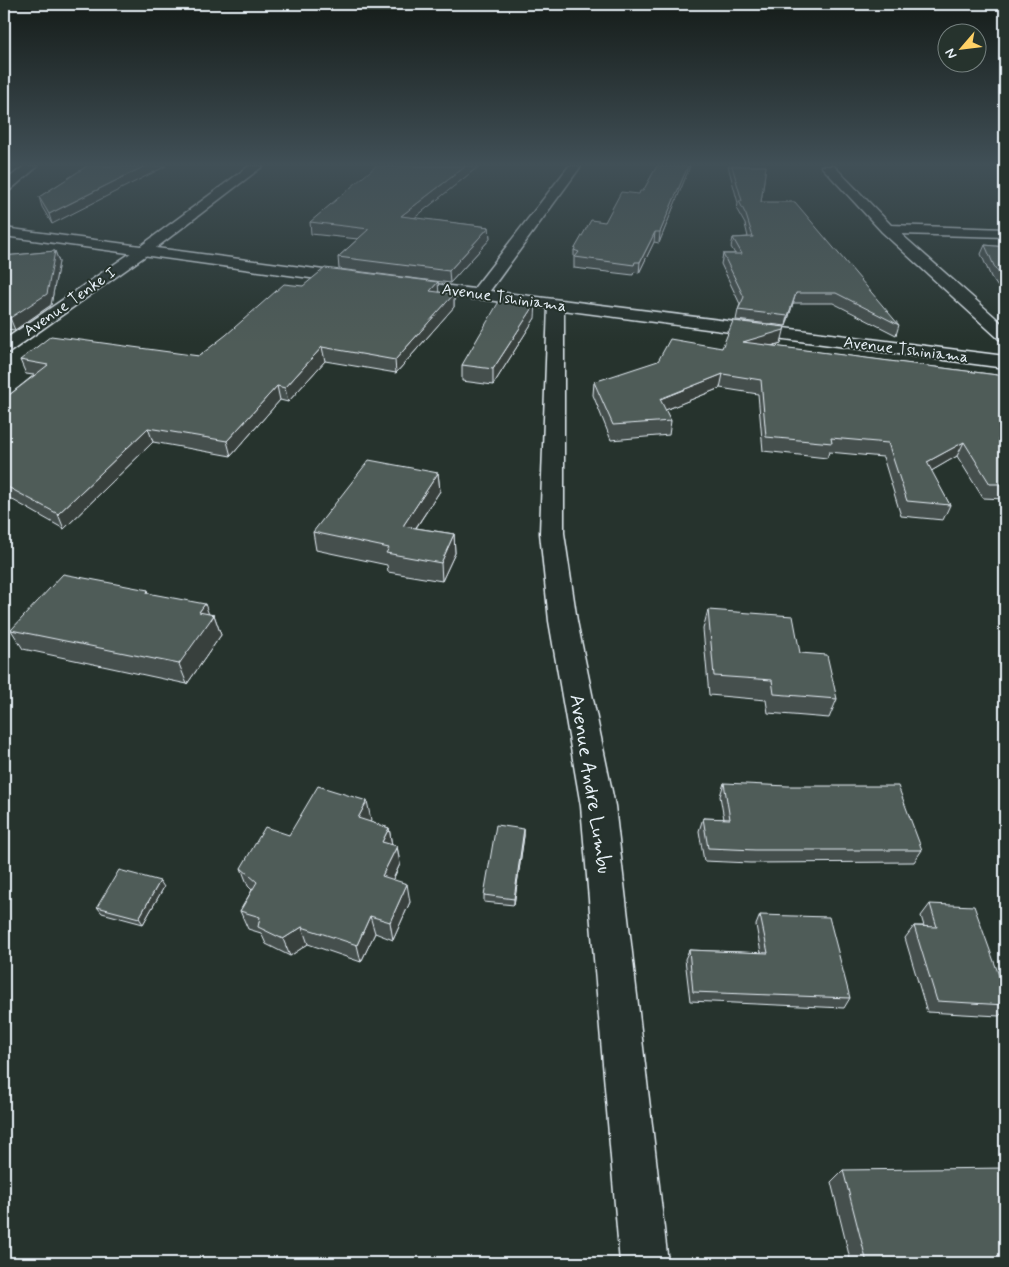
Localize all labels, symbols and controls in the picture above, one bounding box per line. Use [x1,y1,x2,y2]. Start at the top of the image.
north arrow [936,22,986,72]
text: N [941,45,962,62]
street label: Avenue Tenke I [20,262,120,342]
street label: Avenue Tshiniama [440,279,568,317]
street label: Avenue Tshiniama [842,332,970,368]
street label: Avenue Andre Lumbu [562,692,618,876]

